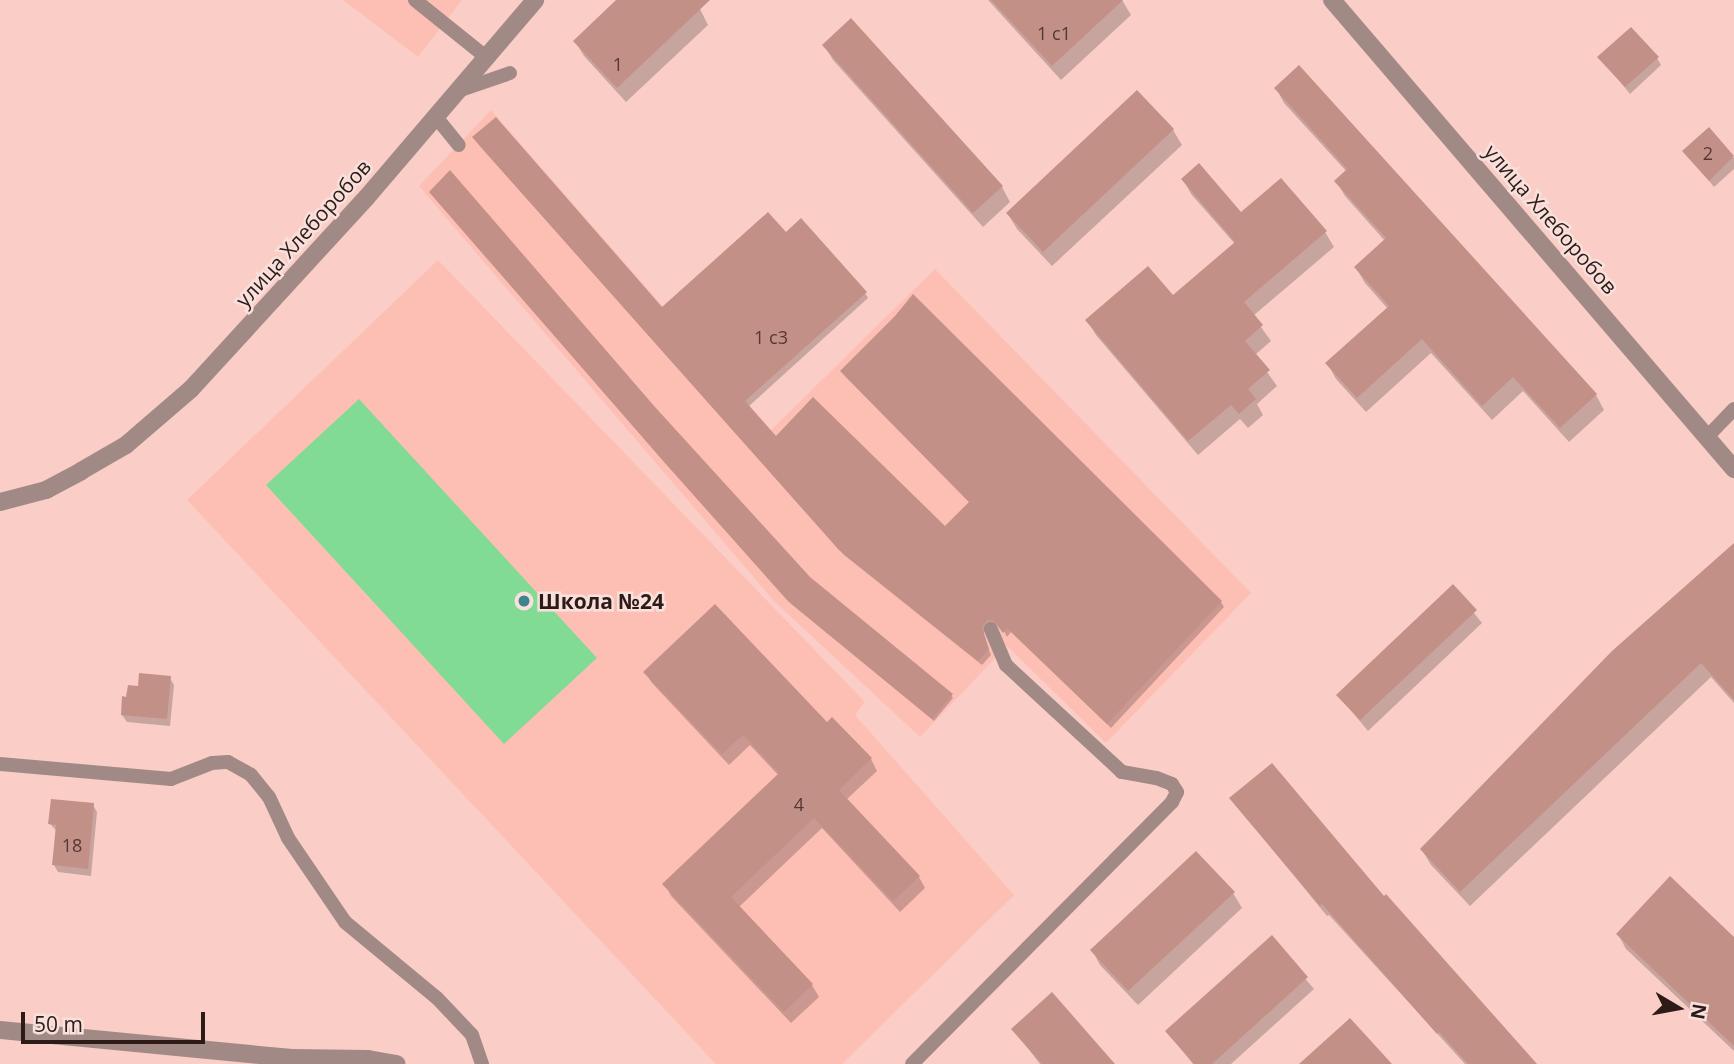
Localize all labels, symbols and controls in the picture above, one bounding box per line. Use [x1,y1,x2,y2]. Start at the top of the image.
house number: 1 с1 [1037,22,1071,44]
house number: 1 [613,53,623,75]
street label: улица Хлеборобов [1479,139,1623,299]
house number: 2 [1703,142,1713,164]
street label: улица Хлеборобов [230,154,376,312]
house number: 1 с3 [754,326,788,348]
place label: Школа №24 [538,588,664,614]
marker: Школа №24 [516,593,532,609]
house number: 4 [794,793,804,815]
house number: 18 [62,834,82,856]
north arrow [1643,973,1713,1043]
scale bar [24,998,208,1042]
text: N [1685,1002,1713,1022]
text: 50 m [34,1010,83,1038]

